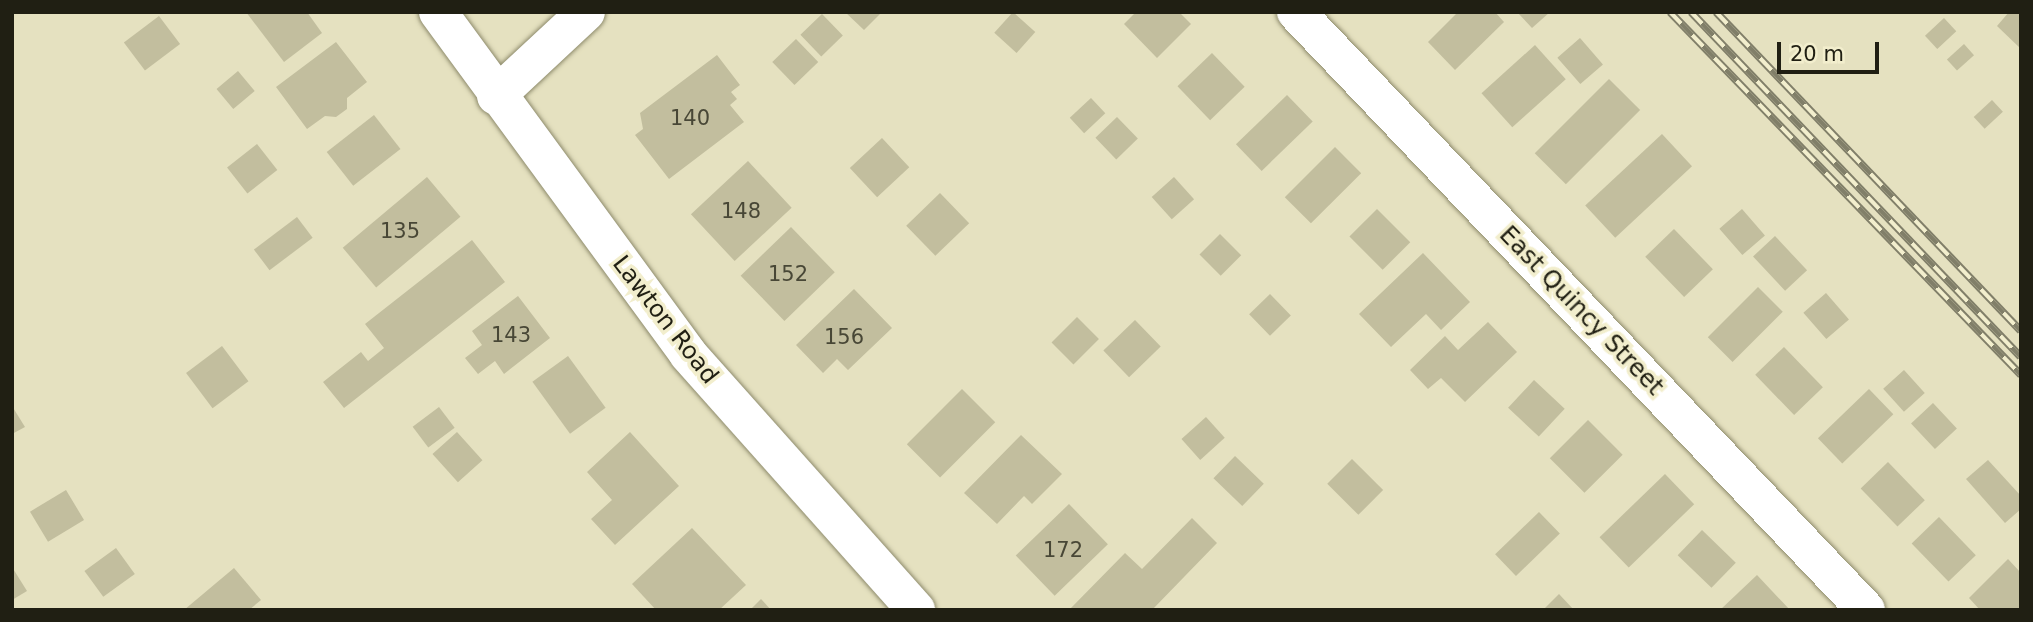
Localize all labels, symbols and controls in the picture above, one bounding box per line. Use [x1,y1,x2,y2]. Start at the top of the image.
scale bar [1781,28,1882,72]
text: 20 m [1790,42,1844,66]
house number: 140 [670,105,710,131]
house number: 148 [721,198,761,224]
house number: 135 [380,218,420,244]
street label: East Quincy Street [1493,221,1669,401]
street label: Lawton Road [606,250,724,390]
house number: 152 [768,261,808,287]
house number: 143 [491,322,531,348]
house number: 156 [824,324,864,350]
house number: 172 [1043,537,1083,563]

